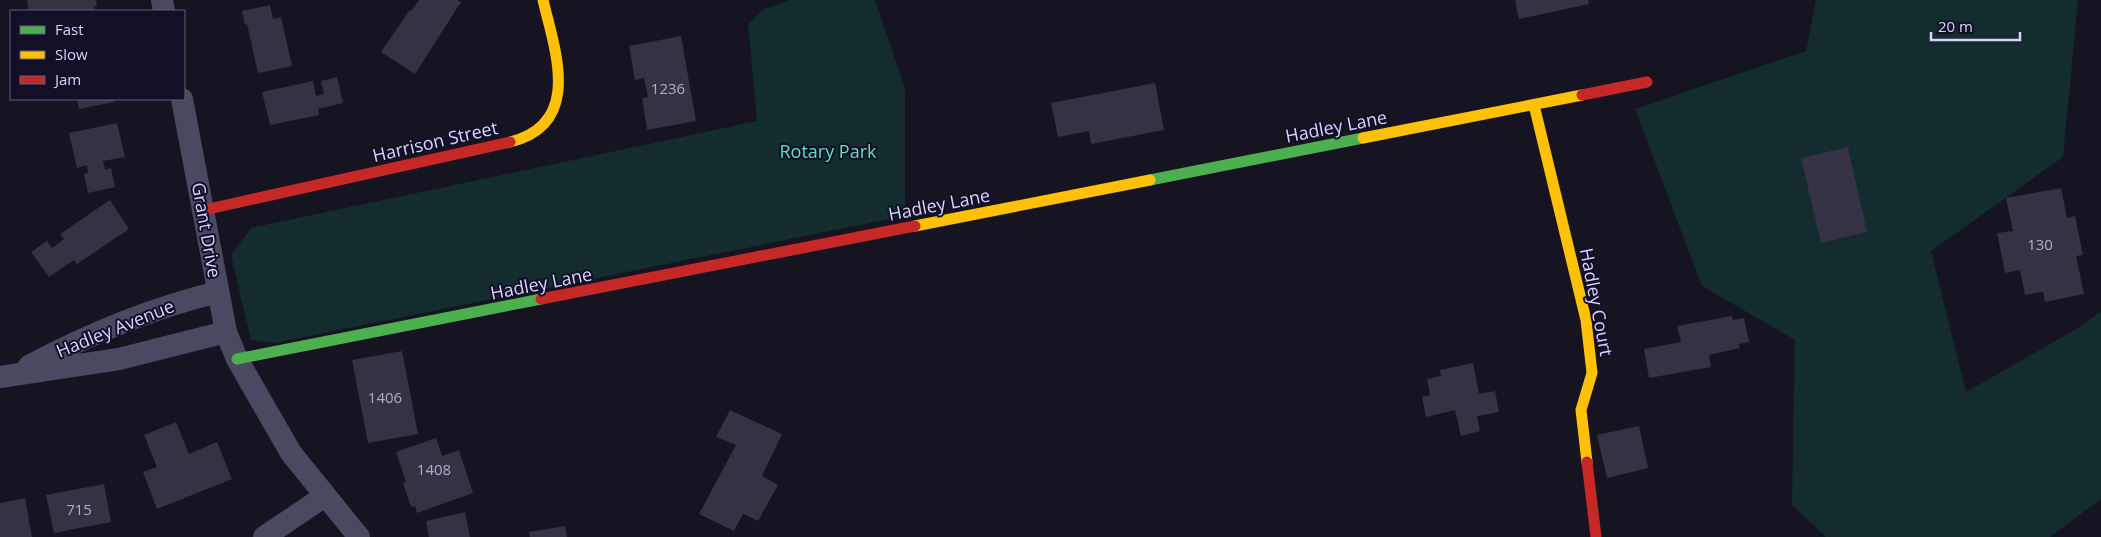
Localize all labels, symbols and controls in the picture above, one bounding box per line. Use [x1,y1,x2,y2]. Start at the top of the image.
legend [10,10,185,100]
scale bar [1931,10,2020,42]
text: 20 m [1938,16,1973,36]
text: Fast [55,19,84,39]
text: Slow [55,44,88,64]
text: Jam [53,69,81,89]
house number: 1236 [651,78,685,98]
street label: Hadley Lane [1283,104,1389,148]
street label: Harrison Street [370,115,500,167]
park label: Rotary Park [779,139,877,163]
street label: Grant Drive [187,180,227,280]
street label: Hadley Lane [886,182,992,226]
house number: 130 [2027,234,2053,254]
street label: Hadley Court [1575,246,1619,358]
street label: Hadley Lane [488,261,594,305]
street label: Hadley Avenue [52,293,178,363]
house number: 1406 [368,387,402,407]
house number: 1408 [417,459,451,479]
house number: 715 [66,499,92,519]

